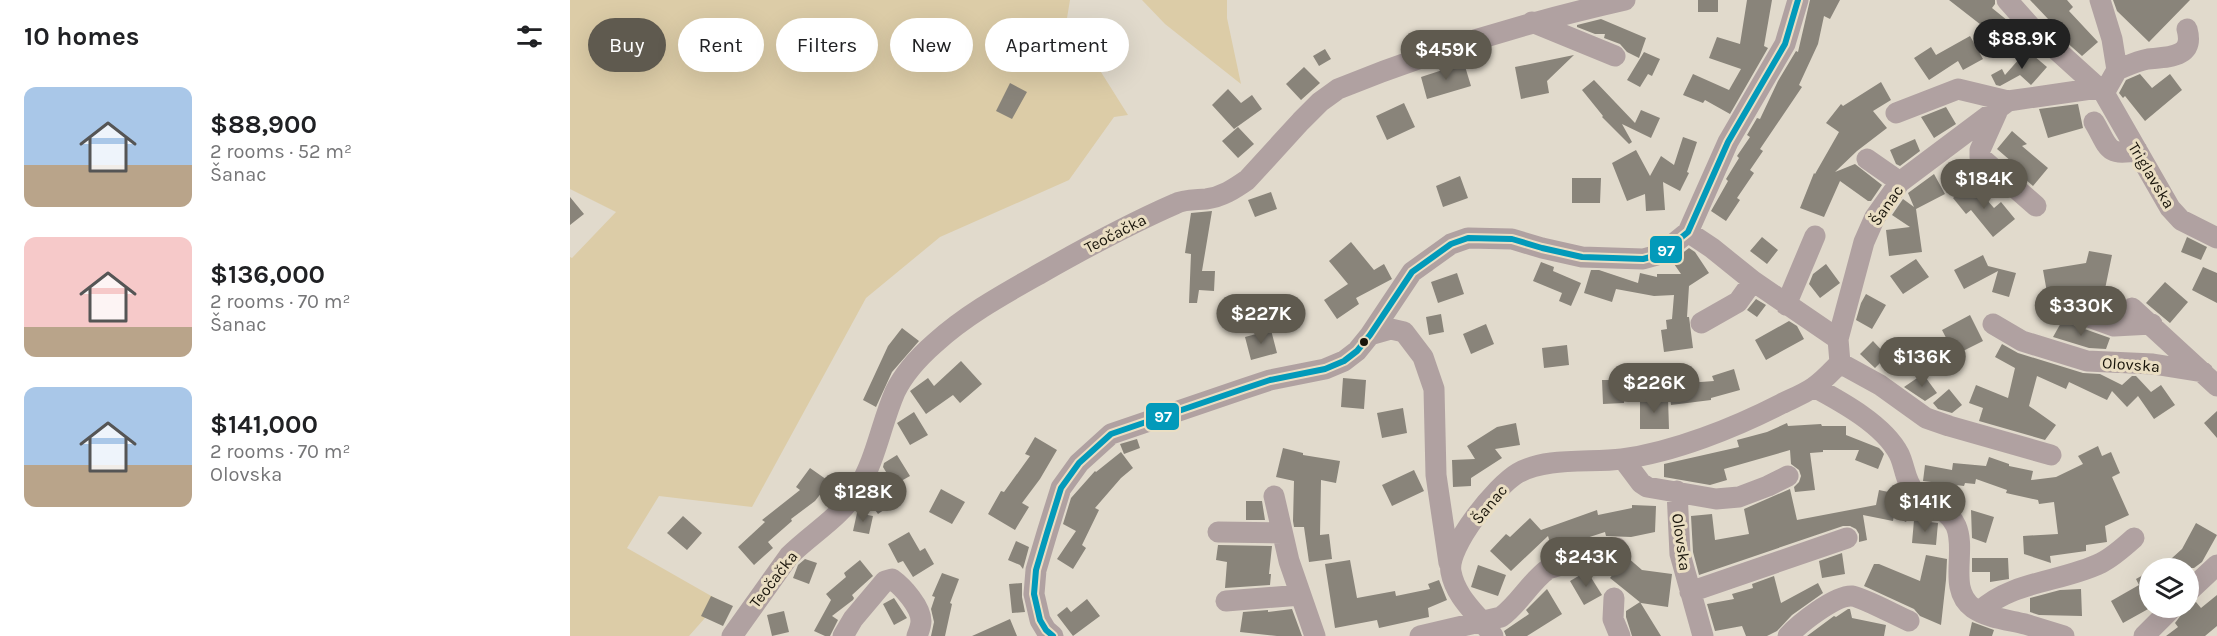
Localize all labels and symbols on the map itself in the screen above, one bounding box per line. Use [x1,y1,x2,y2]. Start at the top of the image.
pin: $88.9K [1973,19,2071,70]
pin: $459K [1404,30,1488,81]
street label: Triglavska [2124,139,2179,212]
pin: $184K [1942,159,2026,210]
street label: Šanac [1866,181,1907,229]
street label: Teočačka [1081,210,1149,257]
line badge: 97 [1649,235,1683,264]
text: 97 [1657,241,1675,260]
pin: $330K [2039,286,2123,337]
pin: $227K [1219,294,1303,345]
unlabelled marker [1358,336,1370,348]
pin: $136K [1880,337,1964,388]
street label: Olovska [2101,353,2160,376]
pin: $226K [1612,363,1696,414]
line badge: 97 [1145,402,1180,431]
text: 97 [1154,407,1172,426]
pin: $128K [821,472,905,523]
street label: Šanac [1468,481,1511,528]
pin: $141K [1883,482,1967,533]
street label: Olovska [1668,512,1695,572]
pin: $243K [1544,537,1628,588]
street label: Teočačka [745,547,801,612]

